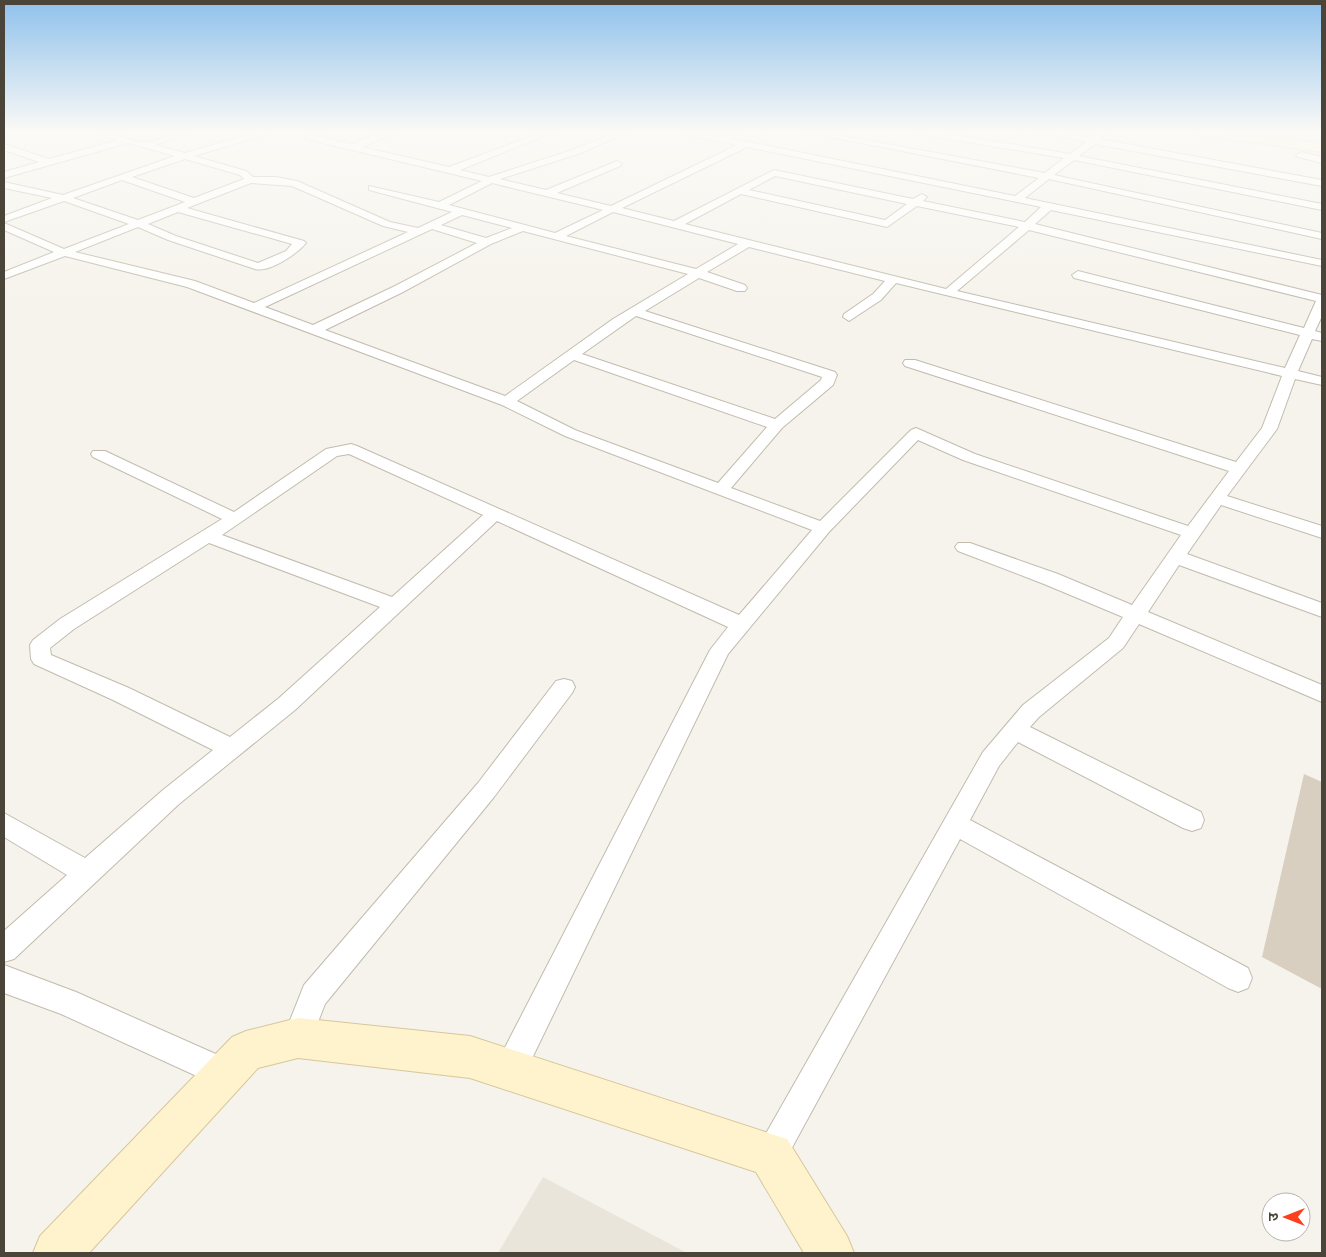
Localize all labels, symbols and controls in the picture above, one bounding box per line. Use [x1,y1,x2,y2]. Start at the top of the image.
north arrow [1261,1192,1311,1242]
text: उ [1264,1212,1281,1221]

